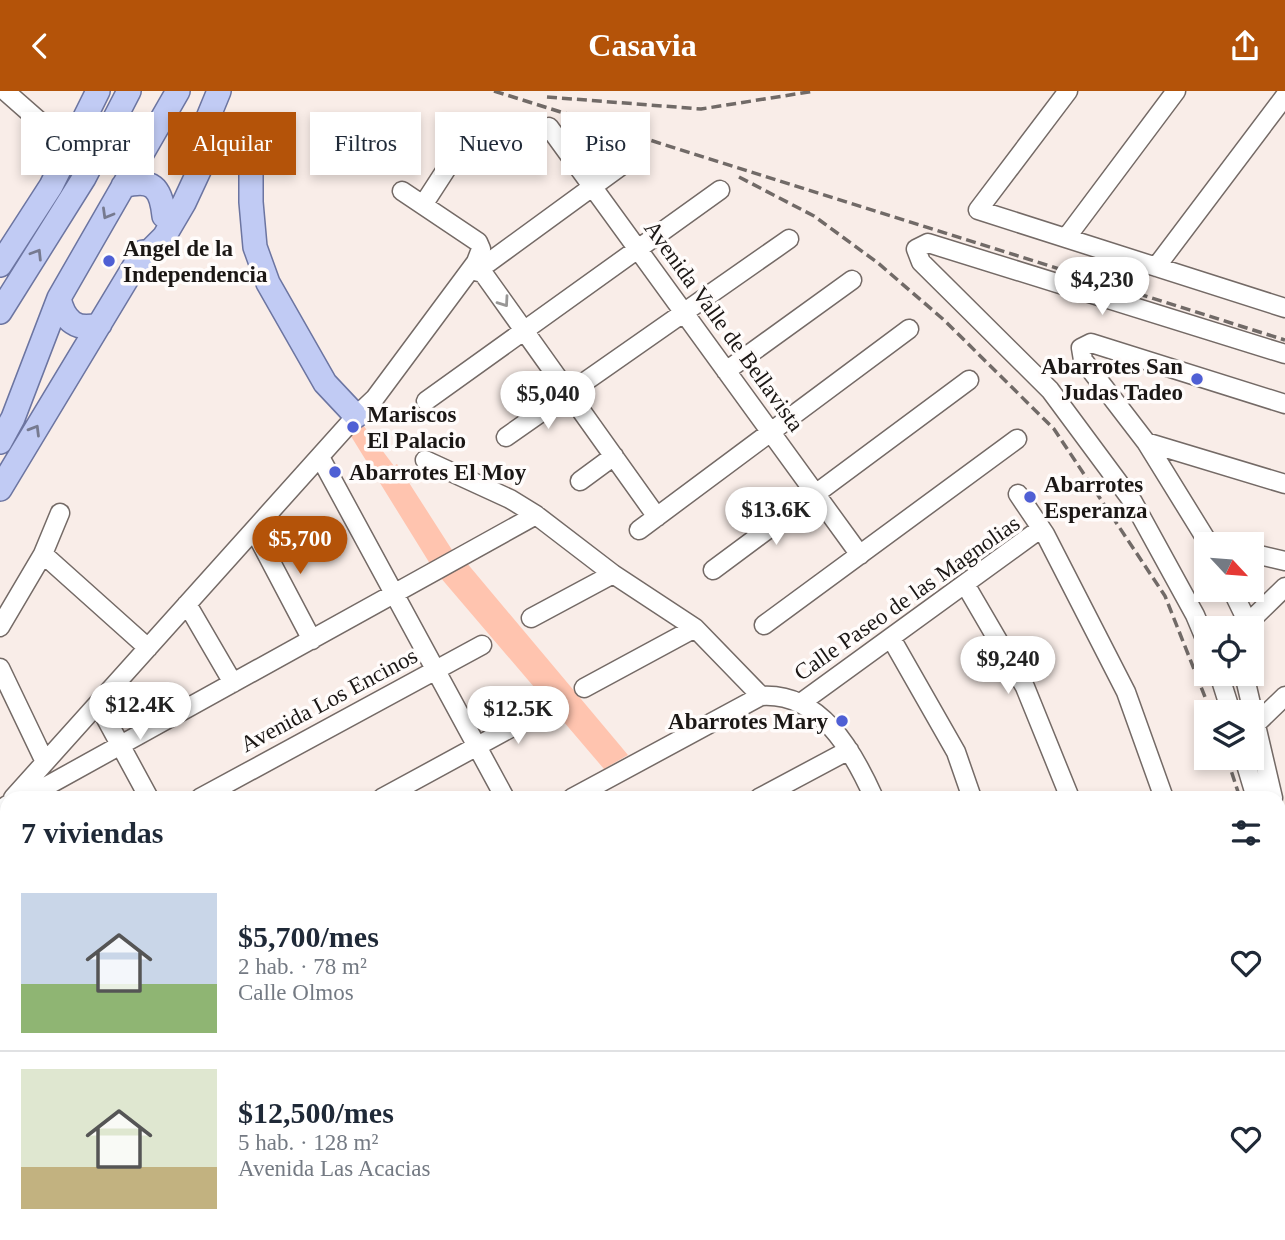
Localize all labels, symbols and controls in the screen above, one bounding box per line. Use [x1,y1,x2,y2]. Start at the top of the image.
icon: back [21,27,59,65]
text: Casavia [588,27,697,63]
icon: share [1226,27,1264,65]
chip: Comprar [21,112,154,175]
chip: Alquilar [168,112,296,175]
chip: Filtros [310,112,421,175]
chip: Nuevo [435,112,547,175]
chip: Piso [561,112,650,175]
one-way arrow [102,206,115,219]
street label: Avenida Valle de Bellavista [639,216,809,436]
place label: Angel de la Independencia [123,236,268,287]
one-way arrow [28,249,41,262]
marker: Angel de la Independencia [101,253,117,269]
pin: $4,230 [1045,257,1159,317]
text: $4,230 [1070,267,1134,292]
one-way arrow [496,294,508,307]
place label: Abarrotes San Judas Tadeo [1041,354,1183,405]
pin: $5,040 [491,371,605,431]
marker: Abarrotes San Judas Tadeo [1189,371,1205,387]
text: $5,040 [516,381,580,406]
place label: Mariscos El Palacio [367,402,466,453]
marker: Mariscos El Palacio [345,419,361,435]
one-way arrow [26,425,39,438]
place label: Abarrotes El Moy [349,460,527,485]
marker: Abarrotes El Moy [327,464,343,480]
place label: Abarrotes Esperanza [1044,472,1148,523]
pin: $13.6K [719,487,833,547]
marker: Abarrotes Esperanza [1022,489,1038,505]
text: $13.6K [741,497,811,522]
street label: Calle Paseo de las Magnolias [789,510,1025,686]
pin: $5,700 [243,517,357,576]
text: $5,700 [268,526,332,551]
north arrow [1194,532,1264,602]
map controls [1194,532,1264,770]
button: locate [1194,616,1264,686]
pin: $9,240 [951,637,1065,696]
street label: Avenida Los Encinos [236,643,422,757]
text: $9,240 [976,646,1040,671]
pin: $12.4K [83,683,197,742]
pin: $12.5K [461,687,575,746]
text: $12.4K [105,692,175,717]
text: $12.5K [483,696,553,721]
button: layers [1194,700,1264,770]
place label: Abarrotes Mary [668,709,828,734]
marker: Abarrotes Mary [834,713,850,729]
icon: filters [1227,814,1265,852]
text: 7 viviendas [21,816,164,849]
text: $5,700/mes [238,920,379,953]
icon: home [77,921,161,1005]
icon: heart [1227,944,1265,982]
text: 2 hab. · 78 m² [238,954,367,979]
text: Calle Olmos [238,980,354,1005]
text: $12,500/mes [238,1096,394,1129]
icon: home [77,1097,161,1181]
icon: heart [1227,1120,1265,1158]
text: 5 hab. · 128 m² [238,1130,378,1155]
text: Avenida Las Acacias [238,1156,430,1181]

